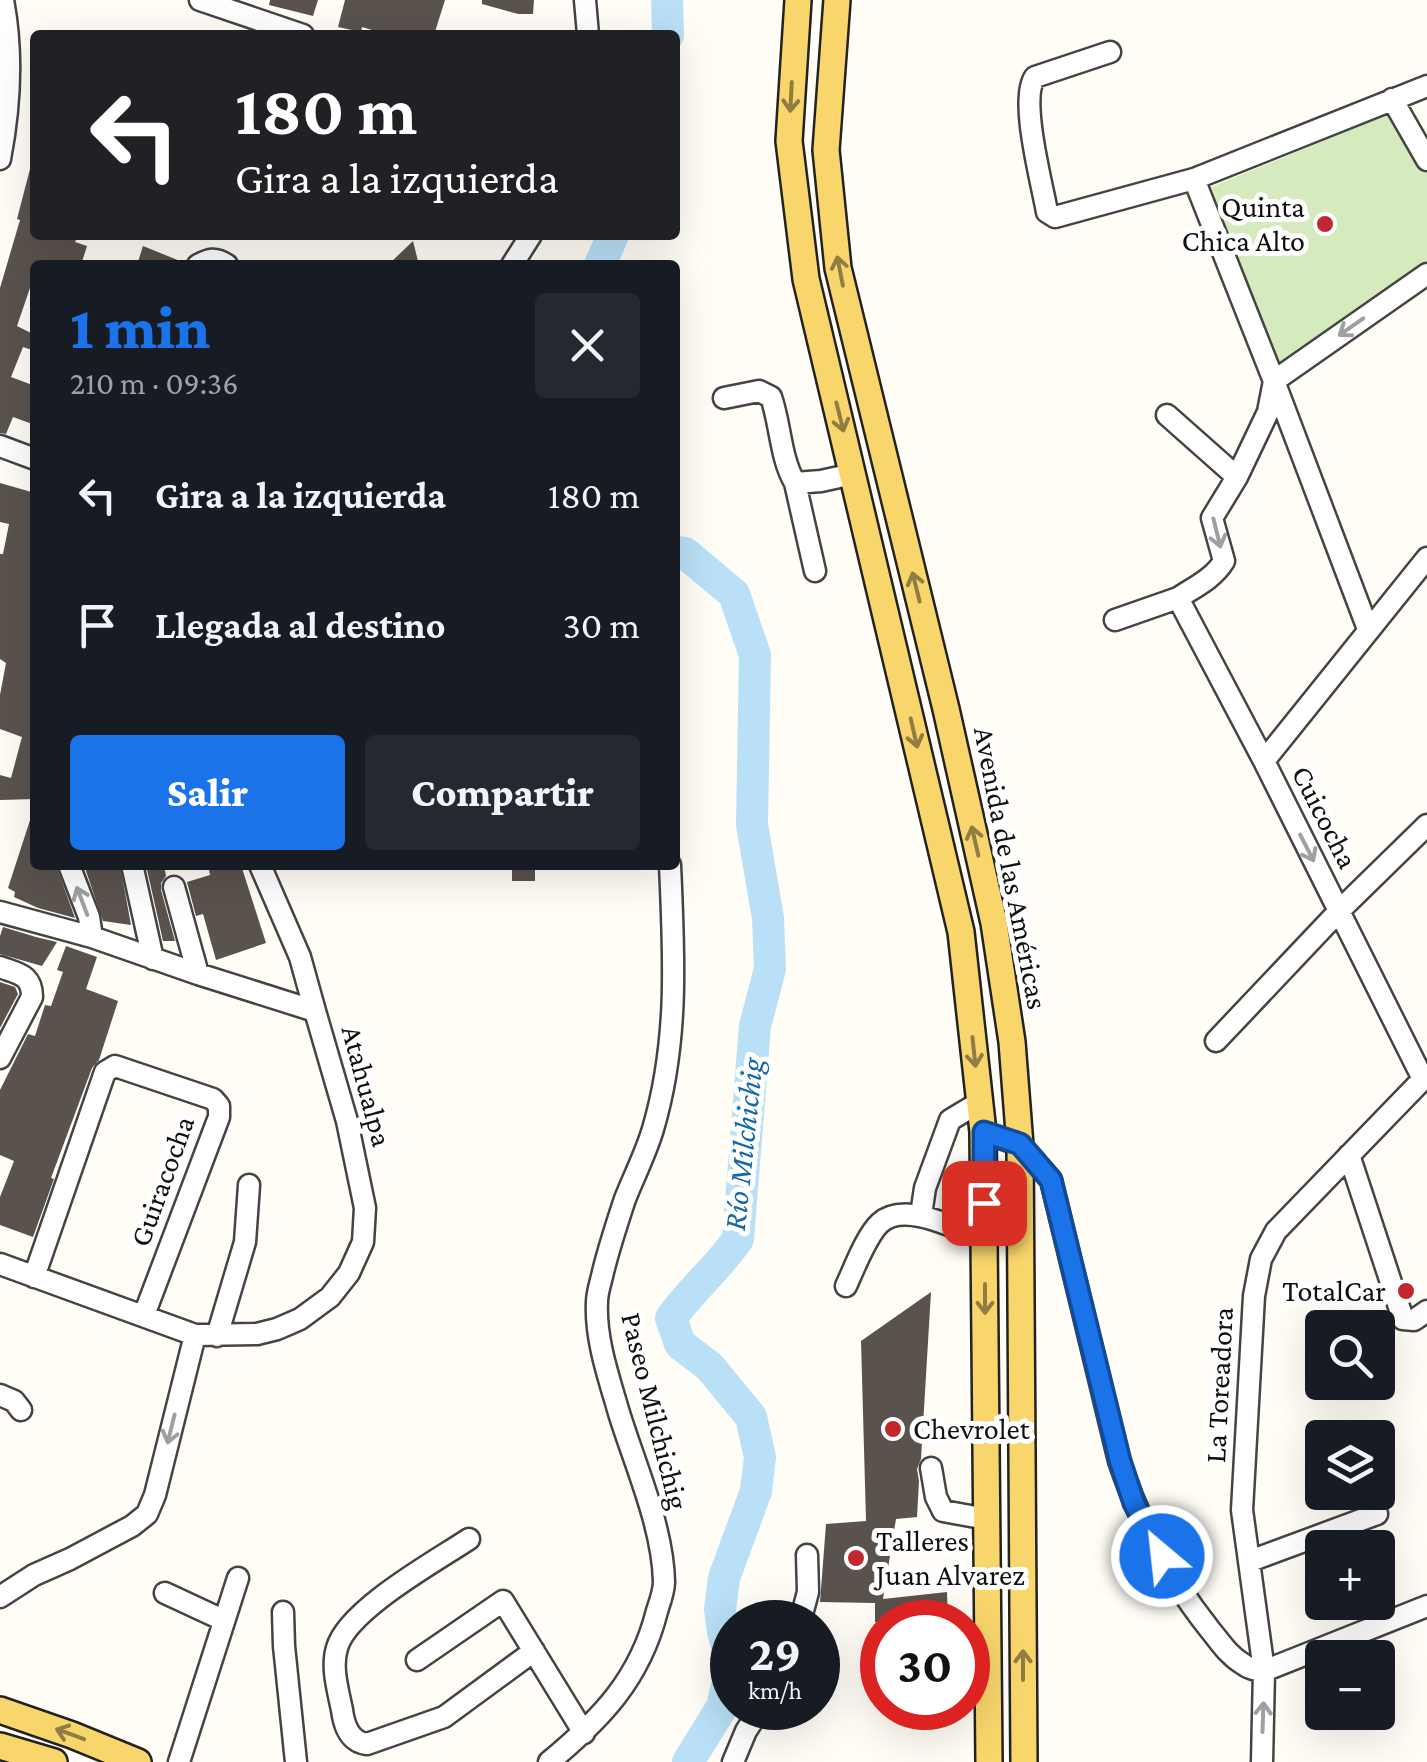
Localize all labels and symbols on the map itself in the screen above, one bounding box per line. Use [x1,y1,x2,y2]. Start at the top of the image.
one-way arrow [781,81,800,113]
place label: Quinta Chica Alto [1182,190,1305,257]
marker: Quinta Chica Alto [1314,213,1336,235]
one-way arrow [829,256,848,288]
one-way arrow [1337,316,1365,337]
one-way arrow [832,400,850,432]
one-way arrow [1209,516,1227,548]
one-way arrow [906,572,924,604]
one-way arrow [906,717,924,749]
street label: Avenida de las Américas [968,724,1055,1012]
street label: Cuicocha [1286,760,1365,874]
one-way arrow [965,826,983,858]
one-way arrow [1298,833,1317,863]
one-way arrow [72,886,90,917]
street label: Atahualpa [335,1022,399,1150]
one-way arrow [965,1036,984,1068]
water label: Río Milchichig [716,1055,770,1232]
street label: Guiracocha [123,1111,200,1250]
pin [942,1161,1027,1246]
place label: TotalCar [1282,1274,1386,1307]
marker: TotalCar [1395,1280,1417,1302]
one-way arrow [976,1282,994,1315]
street label: La Toreadora [1198,1306,1239,1464]
street label: Paseo Milchichig [614,1309,696,1513]
one-way arrow [161,1412,179,1444]
place label: Chevrolet [913,1412,1031,1445]
marker: Chevrolet [882,1418,904,1440]
position arrow [1110,1504,1214,1608]
place label: Talleres Juan Alvarez [873,1524,1025,1591]
marker: Talleres Juan Alvarez [845,1547,867,1569]
speed limit sign: 30 [860,1600,990,1730]
one-way arrow [1014,1649,1032,1682]
one-way arrow [1254,1701,1273,1733]
one-way arrow [55,1724,86,1742]

